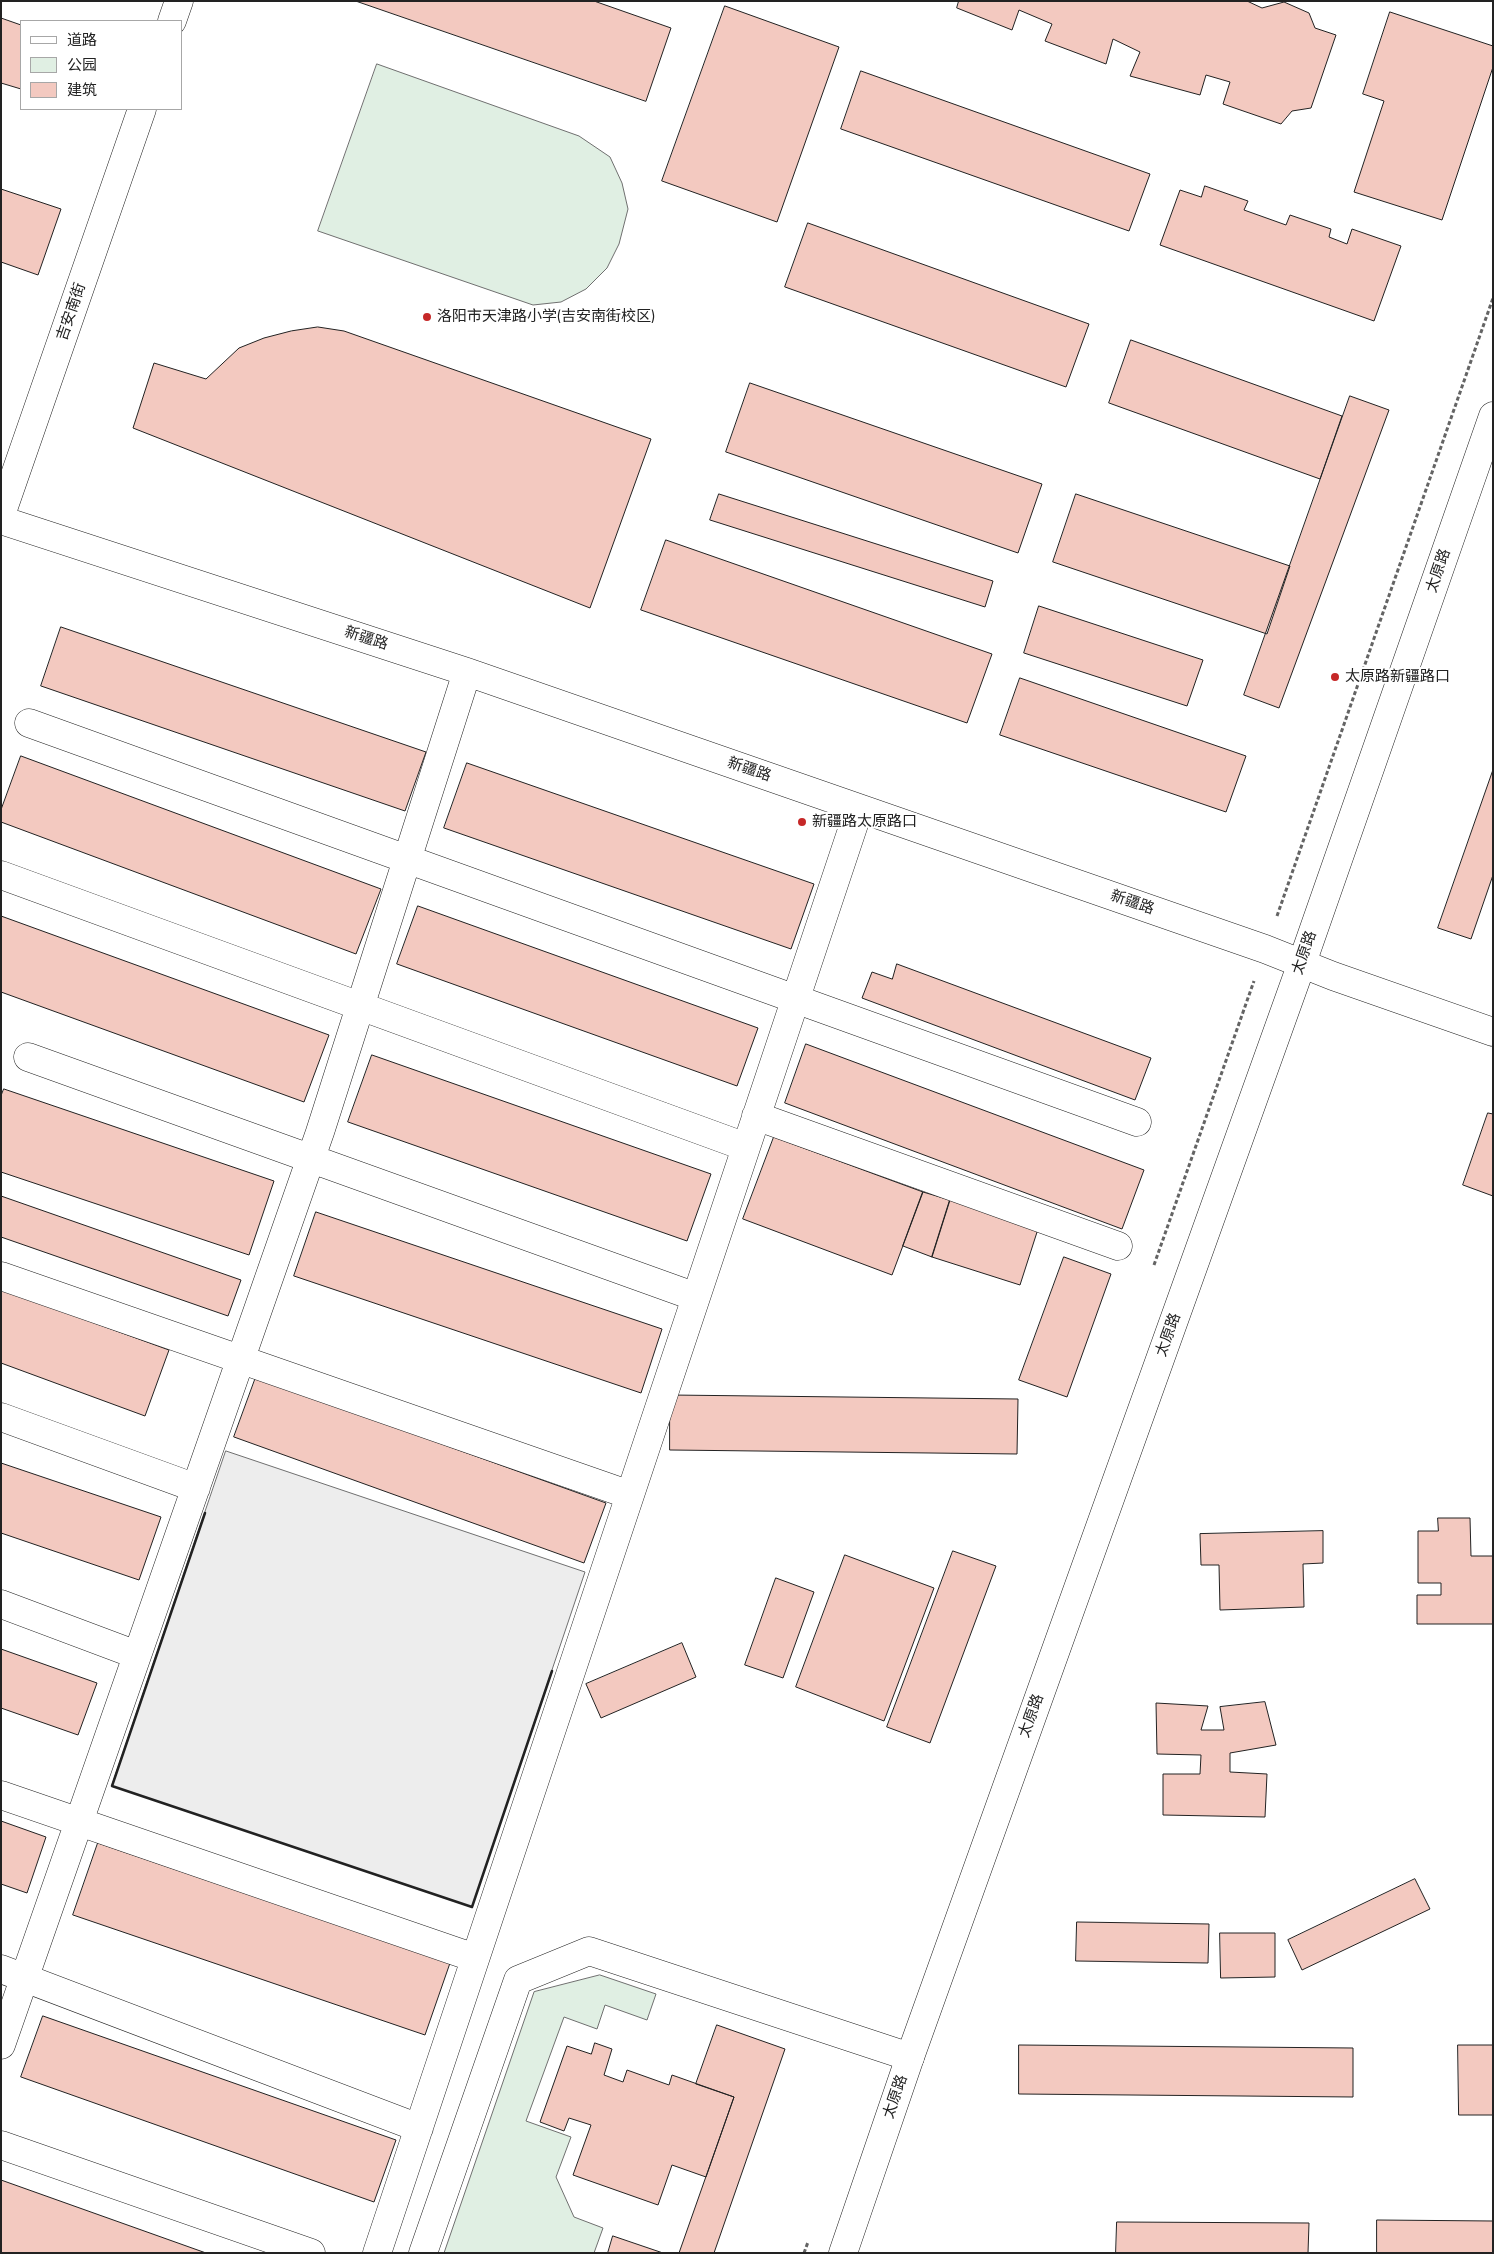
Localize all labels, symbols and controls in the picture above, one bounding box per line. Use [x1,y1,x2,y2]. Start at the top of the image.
legend [20,20,182,110]
text: 道路 [67,28,97,51]
text: 公园 [67,53,97,76]
text: 建筑 [67,78,97,101]
street label: 吉安南街 [54,281,90,343]
place label: 洛阳市天津路小学(吉安南街校区) [437,308,655,326]
marker: 洛阳市天津路小学(吉安南街校区) [421,311,433,323]
street label: 太原路 [1423,547,1455,595]
street label: 新疆路 [342,623,390,655]
place label: 太原路新疆路口 [1345,668,1450,686]
marker: 太原路新疆路口 [1329,671,1341,683]
street label: 新疆路 [725,754,773,786]
place label: 新疆路太原路口 [812,813,917,831]
marker: 新疆路太原路口 [796,816,808,828]
street label: 新疆路 [1108,887,1156,919]
street label: 太原路 [1289,929,1321,977]
street label: 太原路 [1153,1311,1185,1359]
street label: 太原路 [1016,1692,1048,1740]
street label: 太原路 [880,2073,912,2121]

